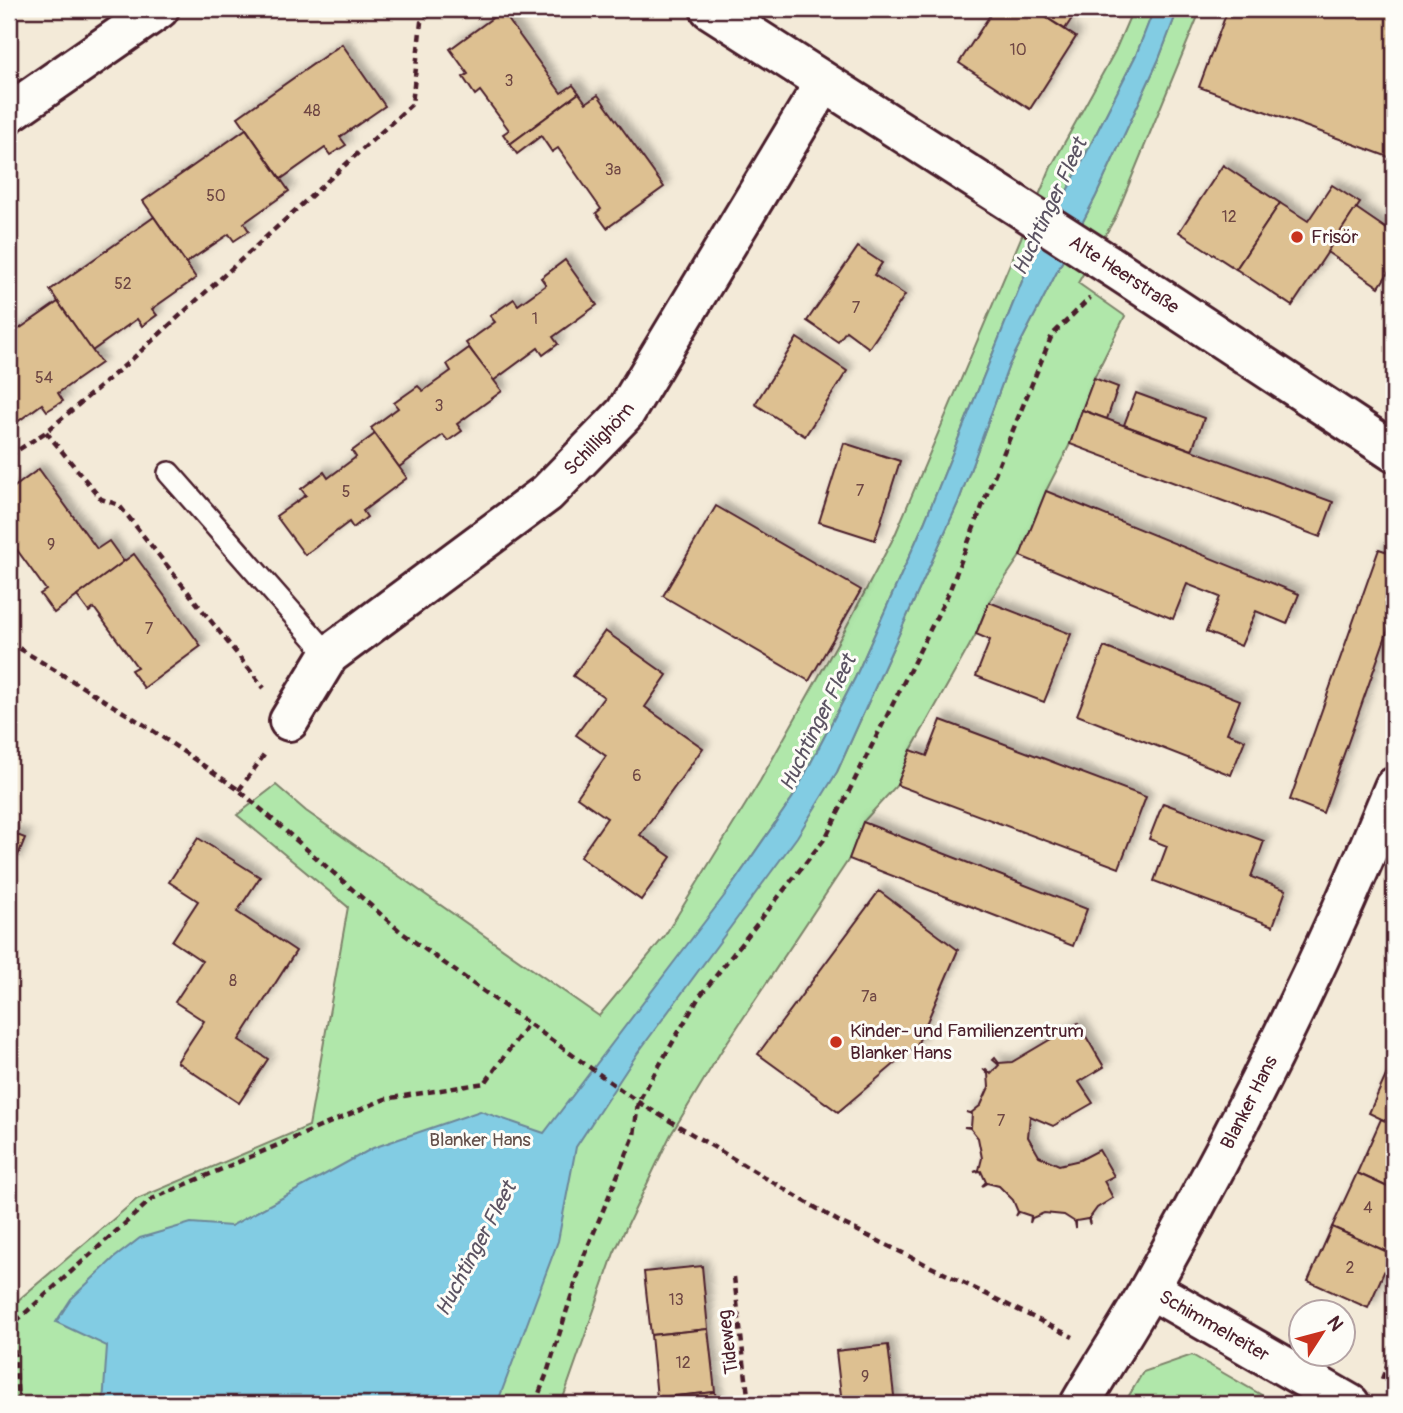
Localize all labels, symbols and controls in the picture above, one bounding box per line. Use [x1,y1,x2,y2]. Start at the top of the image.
house number: 10 [1009,40,1027,60]
house number: 3 [505,71,514,91]
house number: 48 [303,101,321,121]
water label: Huchtinger Fleet [1006,132,1095,280]
house number: 3a [605,160,621,180]
house number: 50 [206,186,226,206]
house number: 12 [1221,207,1237,227]
place label: Frisör [1311,225,1358,249]
marker: Frisör [1289,229,1305,245]
street label: Alte Heerstraße [1065,230,1184,320]
house number: 52 [114,274,132,294]
house number: 7 [852,298,861,318]
house number: 1 [532,309,538,329]
house number: 54 [35,368,53,388]
house number: 3 [435,396,444,416]
street label: Schillighörn [559,399,640,481]
house number: 7 [856,481,865,501]
house number: 5 [342,482,350,502]
house number: 9 [47,535,55,555]
house number: 7 [145,619,154,639]
water label: Huchtinger Fleet [773,648,864,795]
house number: 6 [632,766,642,786]
house number: 8 [229,971,237,991]
house number: 7a [861,987,877,1007]
place label: Kinder- und Familienzentrum Blanker Hans [850,1019,1084,1065]
marker: Kinder- und Familienzentrum Blanker Hans [828,1034,844,1050]
street label: Blanker Hans [1215,1051,1283,1153]
house number: 7 [997,1111,1006,1131]
park label: Blanker Hans [429,1128,531,1152]
water label: Huchtinger Fleet [429,1175,524,1321]
house number: 4 [1363,1198,1373,1218]
house number: 2 [1346,1258,1355,1278]
street label: Schimmelreiter [1155,1285,1274,1367]
house number: 13 [668,1290,684,1310]
north arrow [1288,1298,1358,1368]
street label: Tideweg [712,1309,744,1375]
text: N [1321,1311,1349,1336]
house number: 12 [675,1353,691,1373]
house number: 9 [861,1367,869,1387]

